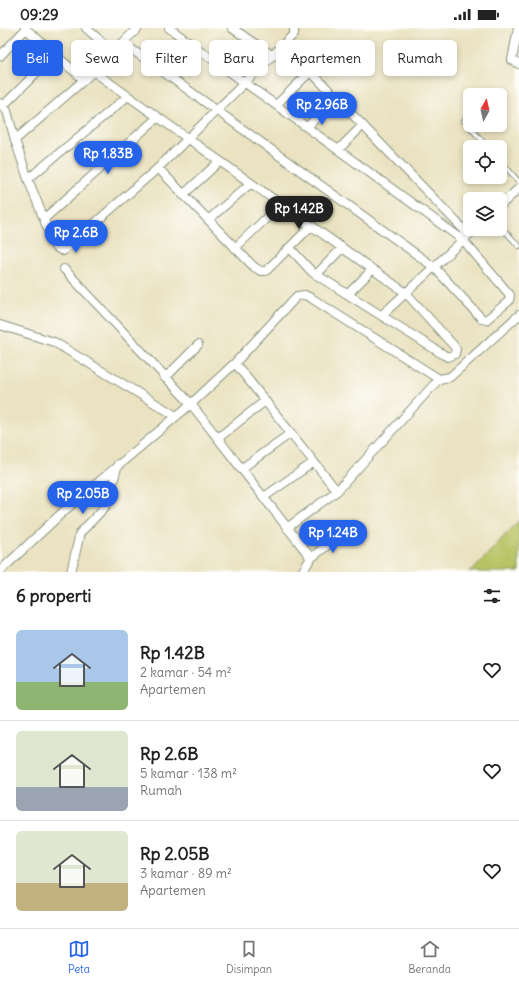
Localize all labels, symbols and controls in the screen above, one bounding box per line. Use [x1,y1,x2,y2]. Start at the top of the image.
text: 09:29 [20,5,59,24]
chip: Beli [12,40,63,76]
chip: Sewa [71,40,133,76]
chip: Filter [141,40,201,76]
chip: Baru [209,40,268,76]
chip: Apartemen [276,40,375,76]
chip: Rumah [383,40,457,76]
north arrow [463,88,507,132]
map controls [463,88,507,236]
pin: Rp 2.96B [281,92,363,126]
text: Rp 2.96B [296,96,348,113]
button: locate [463,140,507,184]
pin: Rp 1.83B [67,141,149,175]
text: Rp 1.83B [83,145,133,162]
button: layers [463,192,507,236]
pin: Rp 1.42B [258,196,340,230]
text: Rp 1.42B [274,200,324,217]
pin: Rp 2.6B [39,220,113,254]
text: Rp 2.6B [54,224,98,241]
pin: Rp 2.05B [42,481,124,515]
text: Rp 2.05B [56,485,110,502]
pin: Rp 1.24B [292,520,374,554]
text: Rp 1.24B [308,524,358,541]
text: 6 properti [16,585,91,607]
icon: filters [481,585,503,607]
text: Rp 1.42B [140,642,205,664]
icon: home [48,646,96,694]
icon: heart [481,659,503,681]
text: 2 kamar · 54 m² [140,664,232,681]
text: Apartemen [140,681,206,698]
text: Rp 2.6B [140,743,198,765]
icon: home [48,747,96,795]
icon: heart [481,760,503,782]
text: 5 kamar · 138 m² [140,765,237,782]
text: Rumah [140,782,182,799]
text: Rp 2.05B [140,843,209,865]
icon: home [48,847,96,895]
icon: heart [481,860,503,882]
text: 3 kamar · 89 m² [140,865,232,882]
text: Apartemen [140,882,206,899]
tab: Peta [68,938,90,976]
tab: Disimpan [226,938,272,976]
tab: Beranda [408,938,451,976]

